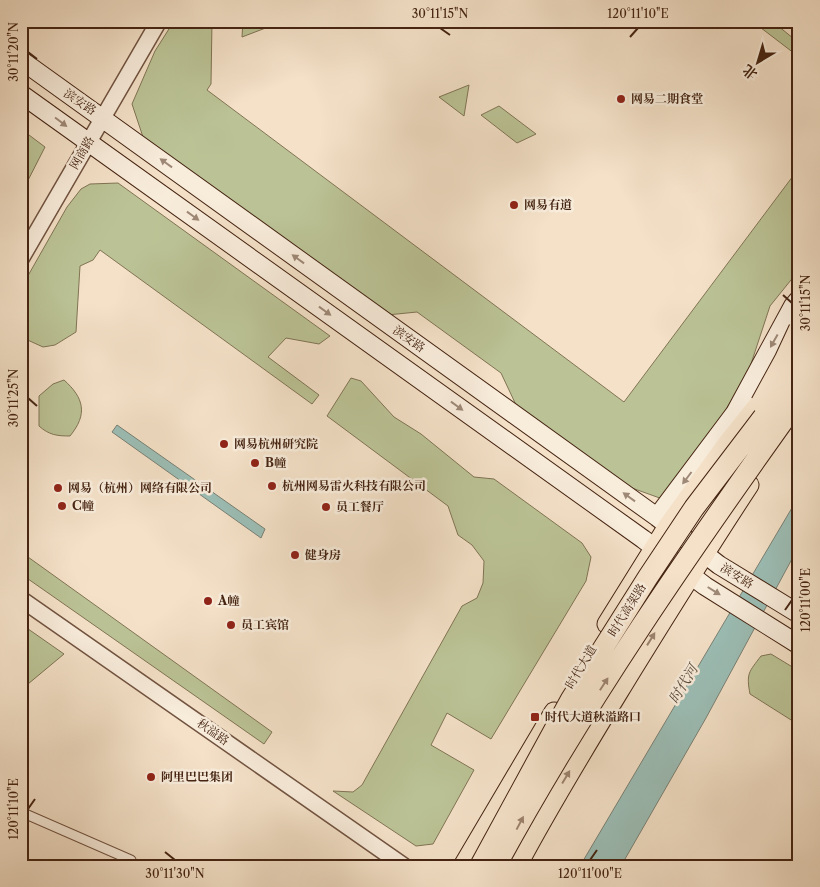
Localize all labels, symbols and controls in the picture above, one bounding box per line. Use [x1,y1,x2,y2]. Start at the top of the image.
text: 30°11'15"N [412,6,468,21]
text: 120°11'10"E [607,6,669,21]
text: 30°11'20"N [6,22,21,82]
north arrow [732,38,782,88]
text: 北 [739,61,761,84]
street label: 滨安路 [61,85,99,118]
place label: 网易二期食堂 [631,91,703,106]
marker: 网易二期食堂 [615,93,627,105]
one-way arrow [54,117,68,127]
street label: 网商路 [66,133,97,172]
one-way arrow [160,158,173,169]
place label: 网易有道 [524,197,572,212]
marker: 网易有道 [508,199,520,211]
one-way arrow [186,211,200,221]
one-way arrow [291,254,305,264]
text: 30°11'15"N [798,275,813,331]
one-way arrow [319,306,332,316]
street label: 滨安路 [390,322,428,355]
one-way arrow [770,334,778,349]
text: 30°11'25"N [6,369,21,427]
one-way arrow [450,401,464,411]
place label: 网易杭州研究院 [234,436,318,451]
marker: 网易杭州研究院 [218,438,230,450]
place label: B幢 [265,455,287,470]
marker: B幢 [249,457,261,469]
one-way arrow [682,471,692,485]
place label: 杭州网易雷火科技有限公司 [282,478,426,493]
place label: 网易（杭州）网络有限公司 [68,480,212,495]
marker: 杭州网易雷火科技有限公司 [266,480,278,492]
marker: 网易（杭州）网络有限公司 [52,482,64,494]
one-way arrow [622,492,635,502]
place label: C幢 [72,498,95,513]
place label: 员工餐厅 [336,499,384,514]
marker: C幢 [56,500,68,512]
marker: 员工餐厅 [320,501,332,513]
place label: 健身房 [304,547,341,562]
marker: 健身房 [289,549,301,561]
street label: 滨安路 [718,560,757,591]
text: 120°11'00"E [798,568,813,632]
street label: 时代高架路 [604,580,649,639]
one-way arrow [707,587,720,596]
place label: A幢 [217,593,240,608]
marker: A幢 [202,595,214,607]
place label: 员工宾馆 [241,617,289,632]
marker: 员工宾馆 [225,619,237,631]
one-way arrow [646,632,655,645]
street label: 时代大道 [562,642,599,691]
water label: 时代河 [664,659,703,707]
one-way arrow [599,677,609,691]
place label: 时代大道秋溢路口 [545,709,641,724]
marker: 时代大道秋溢路口 [529,711,541,723]
street label: 秋溢路 [194,715,232,748]
place label: 阿里巴巴集团 [161,769,233,784]
marker: 阿里巴巴集团 [145,771,157,783]
one-way arrow [562,771,571,784]
text: 120°11'10"E [6,778,21,840]
one-way arrow [516,816,524,830]
text: 30°11'30"N [145,866,205,881]
text: 120°11'00"E [558,866,622,881]

